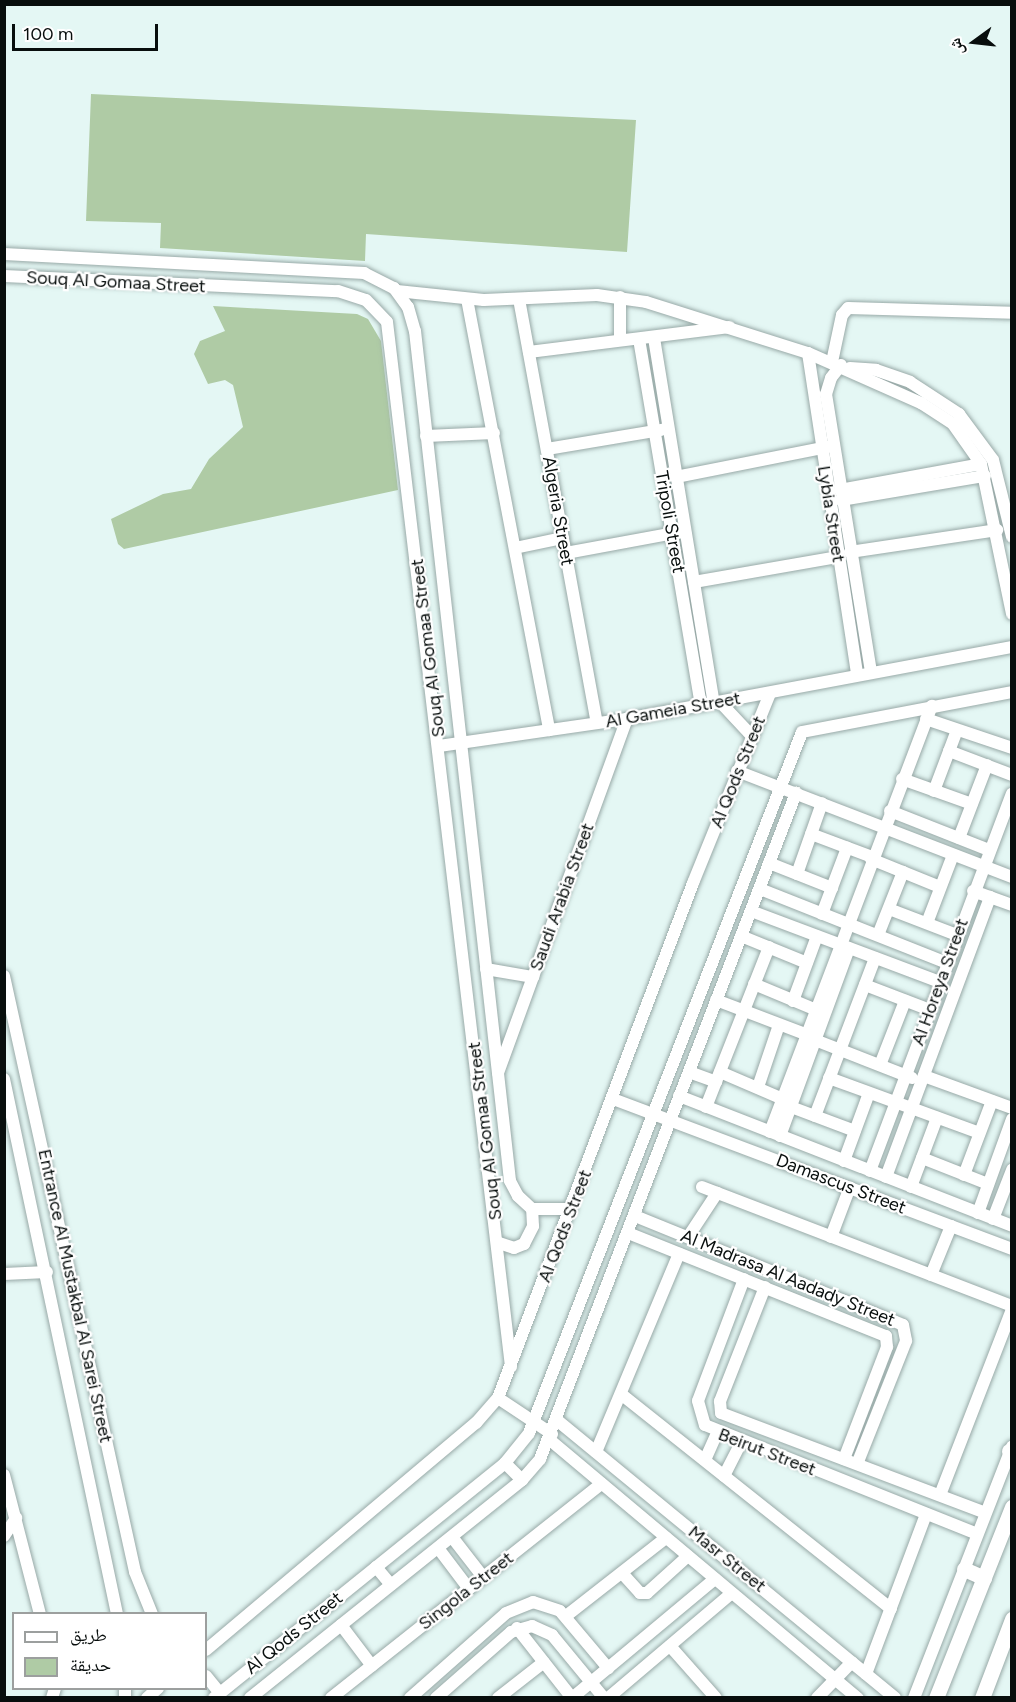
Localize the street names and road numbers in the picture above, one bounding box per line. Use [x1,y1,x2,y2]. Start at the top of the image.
street label: Souq Al Gomaa Street [26,267,206,297]
street label: Algeria Street [538,455,578,567]
street label: Lybia Street [813,464,849,564]
street label: Tripoli Street [650,469,690,575]
street label: Souq Al Gomaa Street [406,558,450,738]
street label: Al Gameia Street [604,687,742,733]
street label: Al Qods Street [706,713,770,831]
street label: Saudi Arabia Street [525,820,599,974]
street label: Al Horeya Street [907,916,973,1048]
street label: Souq Al Gomaa Street [463,1041,507,1221]
street label: Entrance Al Mustakbal Al Sarei Street [33,1147,117,1445]
street label: Damascus Street [773,1149,909,1219]
street label: Al Qods Street [534,1167,596,1285]
street label: Al Madrasa Al Aadady Street [678,1225,898,1331]
street label: Beirut Street [715,1424,819,1480]
street label: Masr Street [684,1521,770,1597]
street label: Singola Street [414,1547,518,1635]
street label: Al Qods Street [241,1587,347,1679]

